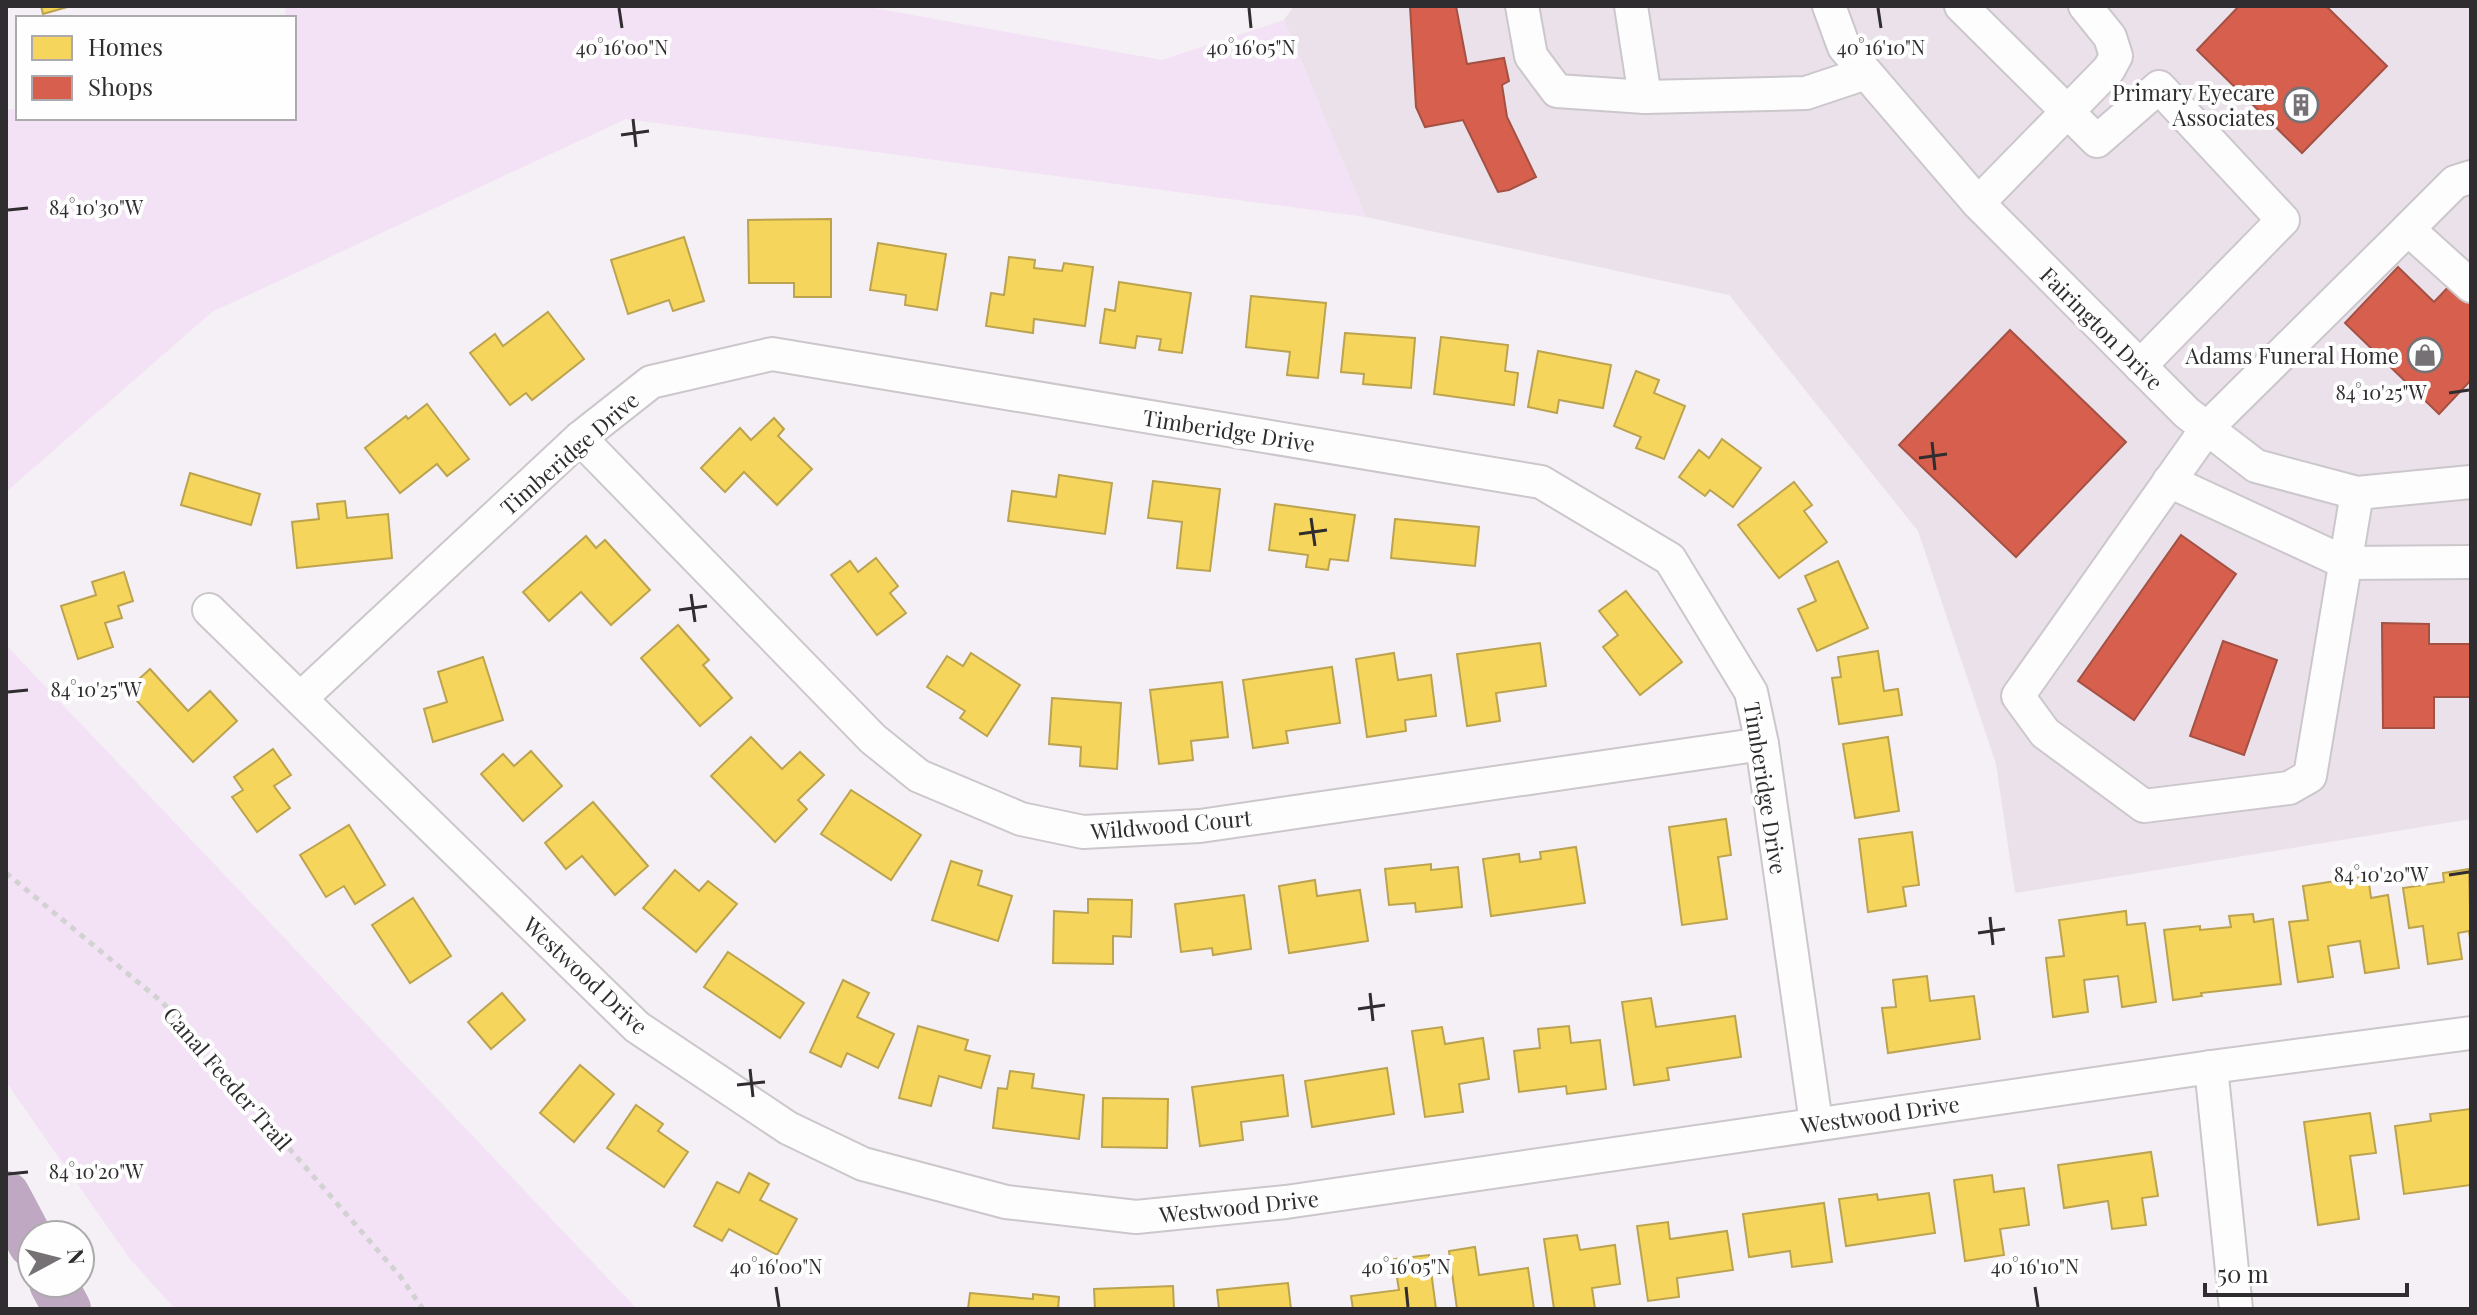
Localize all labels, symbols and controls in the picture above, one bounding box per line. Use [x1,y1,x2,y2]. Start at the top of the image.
legend [16,16,296,120]
text: Homes [88,30,163,62]
text: 40°16'00"N [576,33,668,60]
text: 40°16'05"N [1206,33,1296,60]
text: 40°16'10"N [1837,33,1925,60]
text: Shops [88,70,153,102]
place label: Primary Eyecare Associates [2112,77,2275,132]
building icon: Primary Eyecare Associates [2282,86,2320,124]
text: 84°10'30"W [49,193,144,220]
street label: Fairington Drive [2034,260,2170,396]
shop icon: Adams Funeral Home [2406,336,2444,374]
place label: Adams Funeral Home [2184,340,2399,370]
text: 84°10'25"W [2335,378,2428,405]
street label: Timberidge Drive [493,385,645,521]
street label: Timberidge Drive [1141,402,1317,458]
text: 84°10'25"W [50,675,143,702]
street label: Timberidge Drive [1738,700,1794,876]
street label: Wildwood Court [1088,802,1254,846]
text: 84°10'20"W [2334,860,2429,887]
street label: Westwood Drive [516,909,655,1041]
street label: Canal Feeder Trail [157,1000,299,1156]
street label: Westwood Drive [1798,1088,1961,1140]
text: 84°10'20"W [49,1157,144,1184]
street label: Westwood Drive [1157,1183,1320,1229]
north arrow [16,1219,96,1299]
text: N [61,1247,93,1266]
scale bar [2205,1247,2407,1297]
text: 40°16'00"N [730,1252,822,1279]
text: 40°16'05"N [1361,1252,1451,1279]
text: 40°16'10"N [1991,1252,2079,1279]
text: 50 m [2217,1257,2269,1289]

